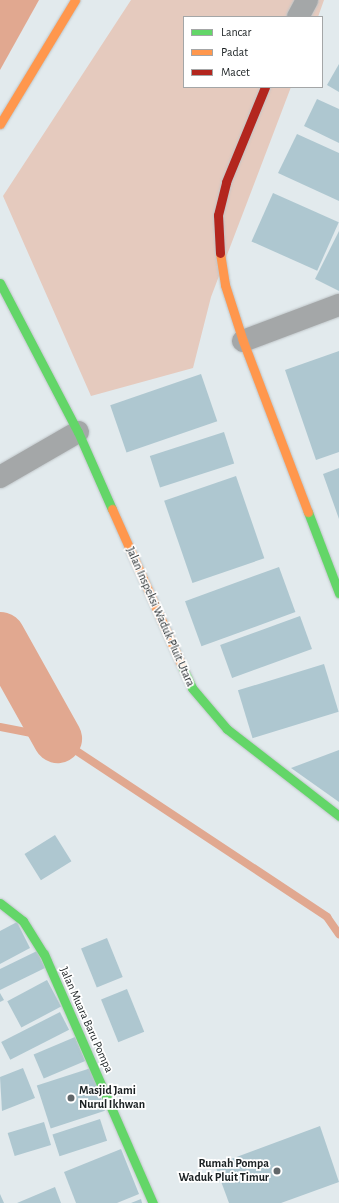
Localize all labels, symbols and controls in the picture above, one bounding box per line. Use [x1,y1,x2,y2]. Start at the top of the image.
legend [183,16,323,88]
text: Lancar [221,26,251,38]
text: Padat [221,46,248,58]
text: Macet [221,66,250,78]
street label: Jalan Inspeksi Waduk Pluit Utara [123,545,197,689]
street label: Jalan Muara Baru Pompa [56,965,116,1075]
place label: Masjid Jami Nurul Ikhwan [79,1084,145,1112]
marker: Masjid Jami Nurul Ikhwan [66,1093,76,1103]
place label: Rumah Pompa Waduk Pluit Timur [178,1157,269,1185]
marker: Rumah Pompa Waduk Pluit Timur [272,1166,282,1176]

